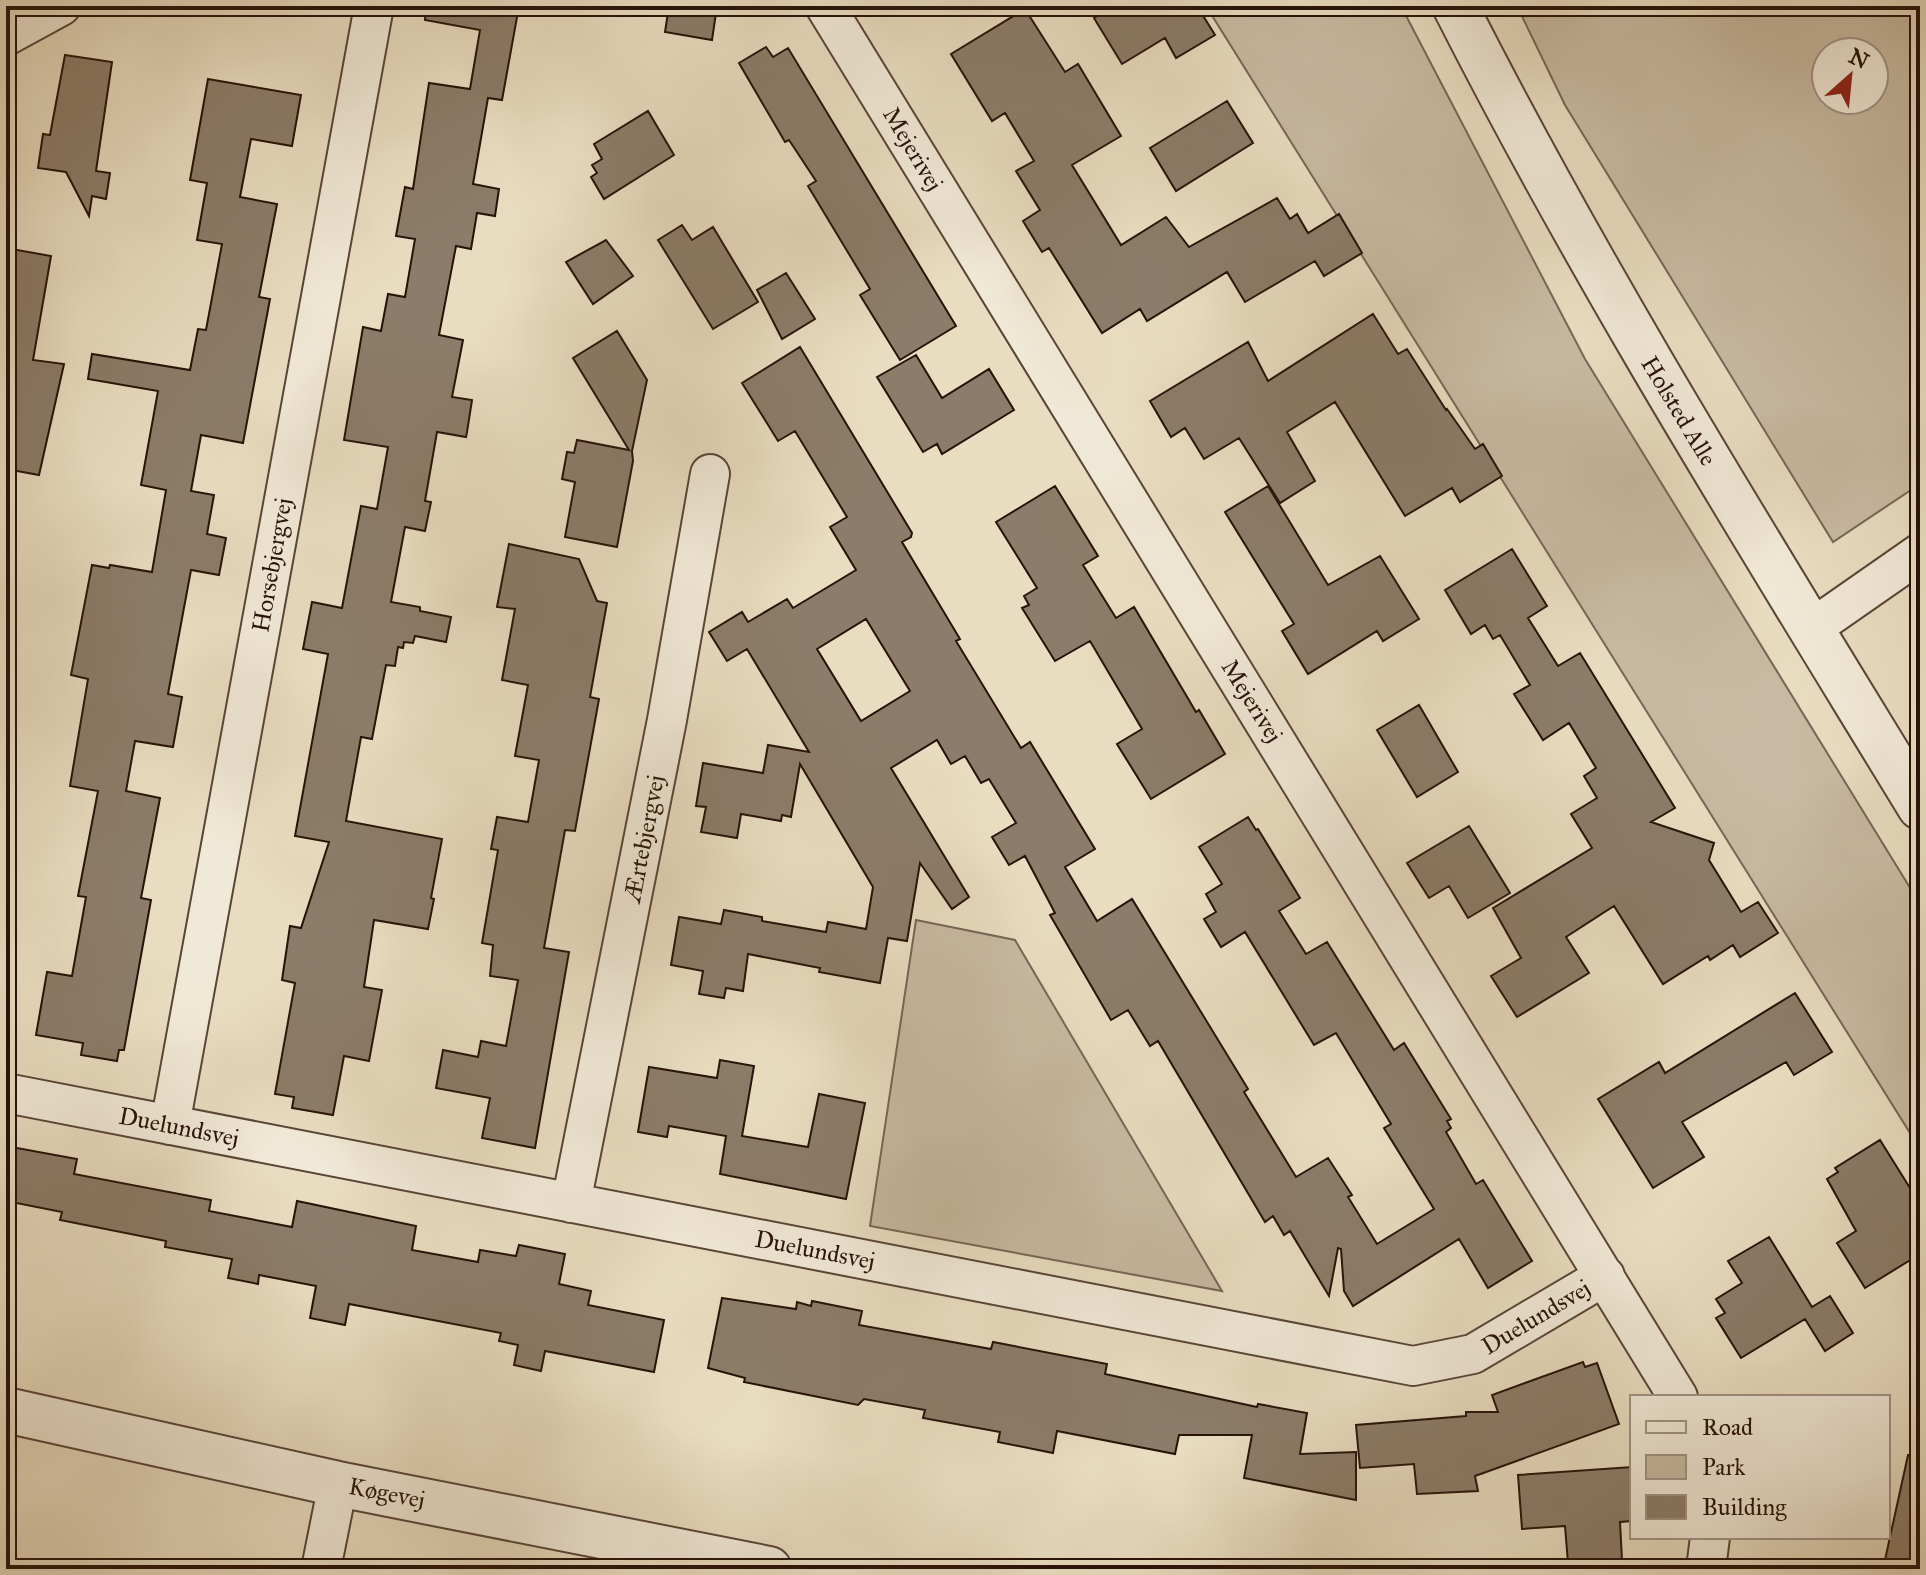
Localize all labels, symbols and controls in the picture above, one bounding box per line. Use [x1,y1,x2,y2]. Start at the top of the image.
north arrow [1810,36,1890,116]
text: N [1844,42,1874,75]
street label: Mejerivej [876,102,950,196]
street label: Holsted Alle [1635,351,1723,471]
street label: Horsebjergvej [245,496,299,634]
street label: Mejerivej [1215,654,1289,748]
street label: Ærtebjergvej [617,772,671,907]
street label: Duelundsvej [116,1101,242,1153]
street label: Duelundsvej [752,1224,878,1276]
street label: Duelundsvej [1476,1273,1596,1361]
legend [1630,1395,1890,1539]
text: Road [1702,1412,1753,1442]
text: Park [1702,1452,1746,1482]
street label: Køgevej [346,1471,428,1515]
text: Building [1702,1492,1787,1522]

